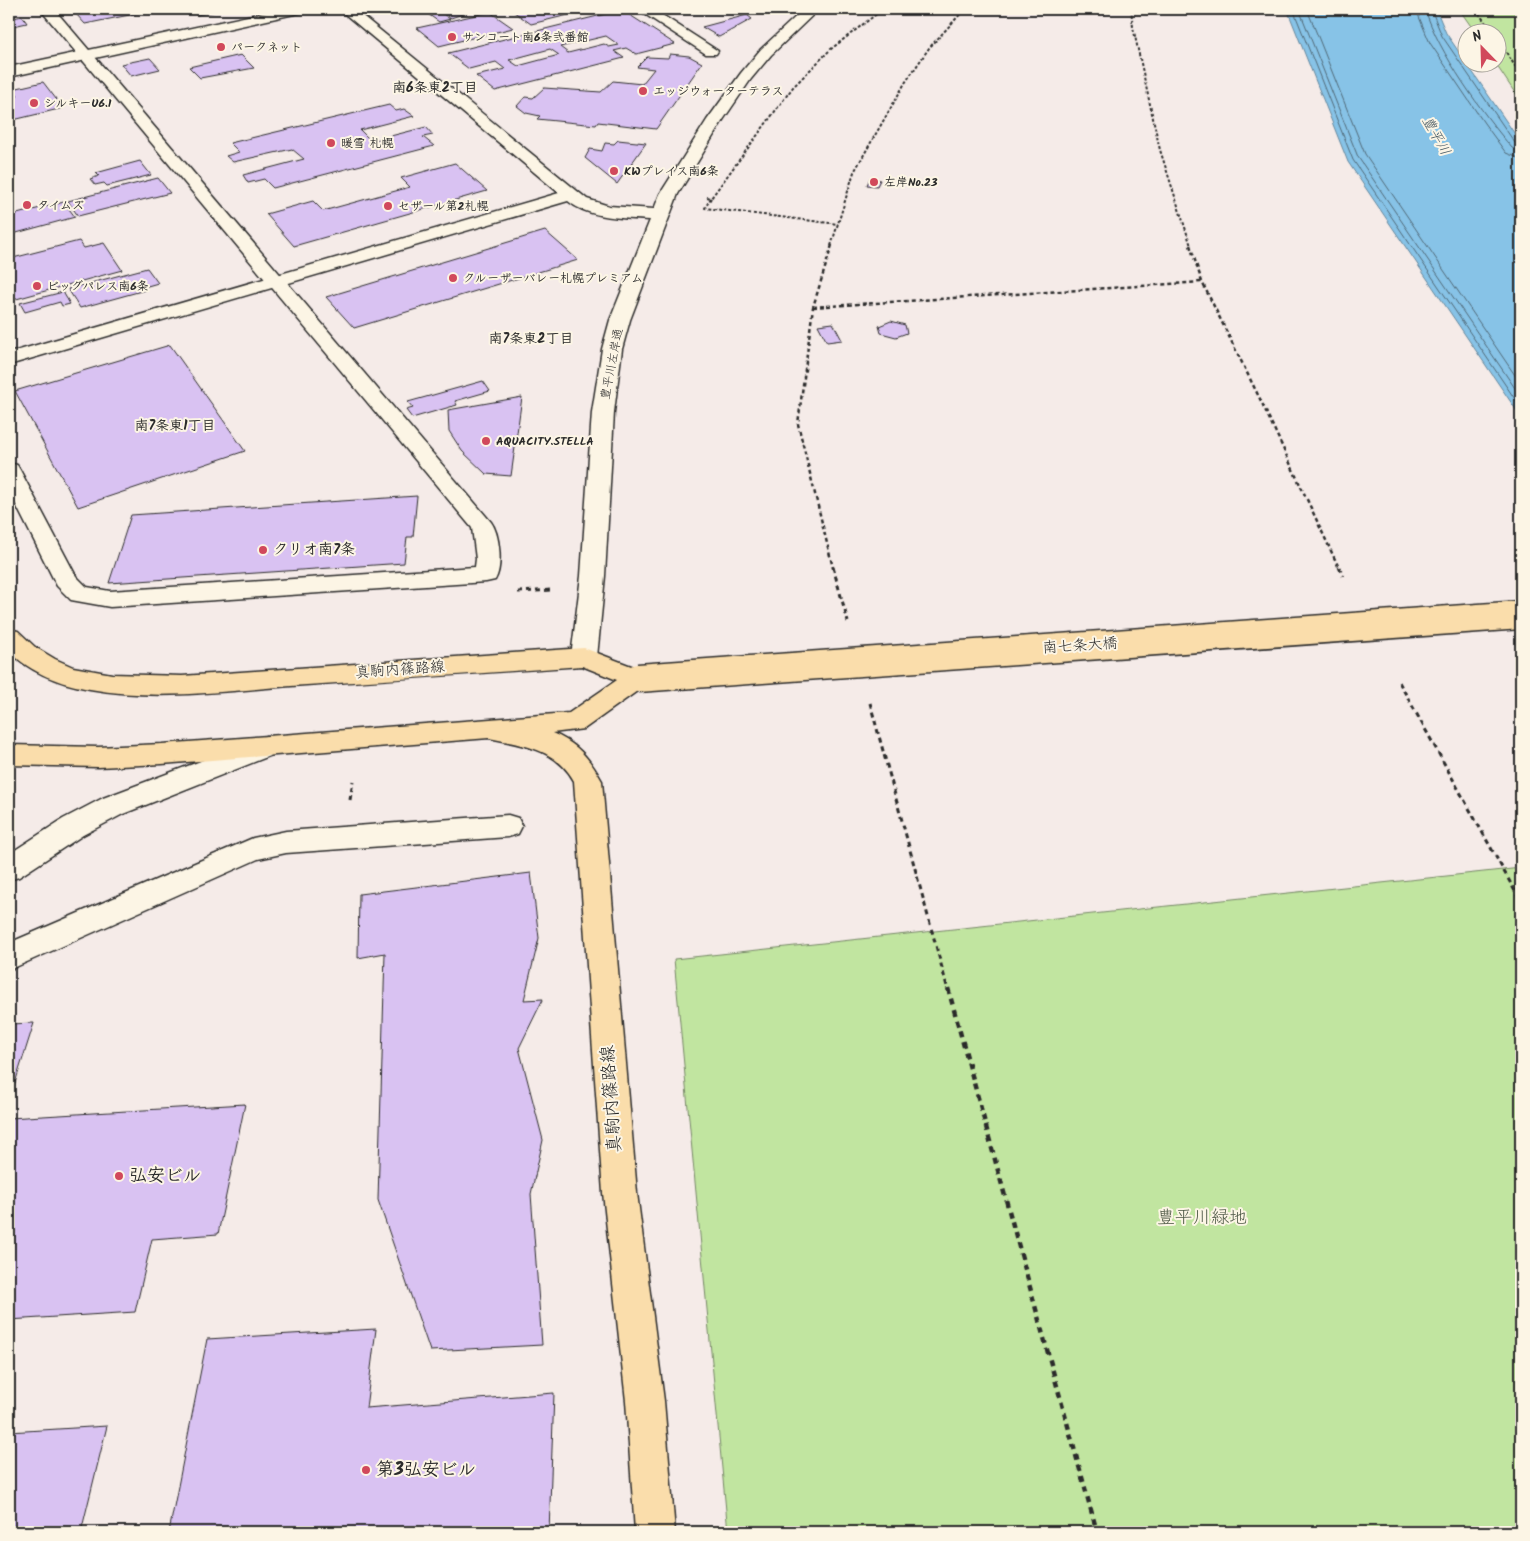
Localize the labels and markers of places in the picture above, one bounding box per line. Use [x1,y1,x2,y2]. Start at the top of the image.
place label: サンコート南6条弐番館 [462,28,589,47]
marker: サンコート南6条弐番館 [446,31,458,43]
place label: パークネット [231,38,303,57]
marker: パークネット [215,41,227,53]
place label: エッジウォーターテラス [653,82,784,101]
marker: エッジウォーターテラス [637,85,649,97]
place label: シルキーU6.1 [44,94,112,113]
marker: シルキーU6.1 [28,97,40,109]
place label: 暖雪 札幌 [341,134,394,153]
marker: 暖雪 札幌 [325,137,337,149]
place label: KWプレイス南6条 [624,162,719,181]
marker: KWプレイス南6条 [608,165,620,177]
place label: 左岸No.23 [884,173,938,192]
marker: 左岸No.23 [868,176,880,188]
place label: タイムズ [37,196,84,215]
place label: セザール第2札幌 [398,197,489,216]
marker: タイムズ [21,199,33,211]
marker: セザール第2札幌 [382,200,394,212]
place label: クルーザーバレー札幌プレミアム [463,269,643,288]
marker: クルーザーバレー札幌プレミアム [447,272,459,284]
place label: ビッグパレス南6条 [47,277,149,296]
marker: ビッグパレス南6条 [31,280,43,292]
place label: AQUACITY.STELLA [496,432,594,451]
marker: AQUACITY.STELLA [480,435,492,447]
place label: クリオ南7条 [273,538,355,562]
marker: クリオ南7条 [257,544,269,556]
place label: 弘安ビル [129,1162,201,1191]
marker: 弘安ビル [113,1170,125,1182]
place label: 第3弘安ビル [376,1456,476,1485]
marker: 第3弘安ビル [360,1464,372,1476]

